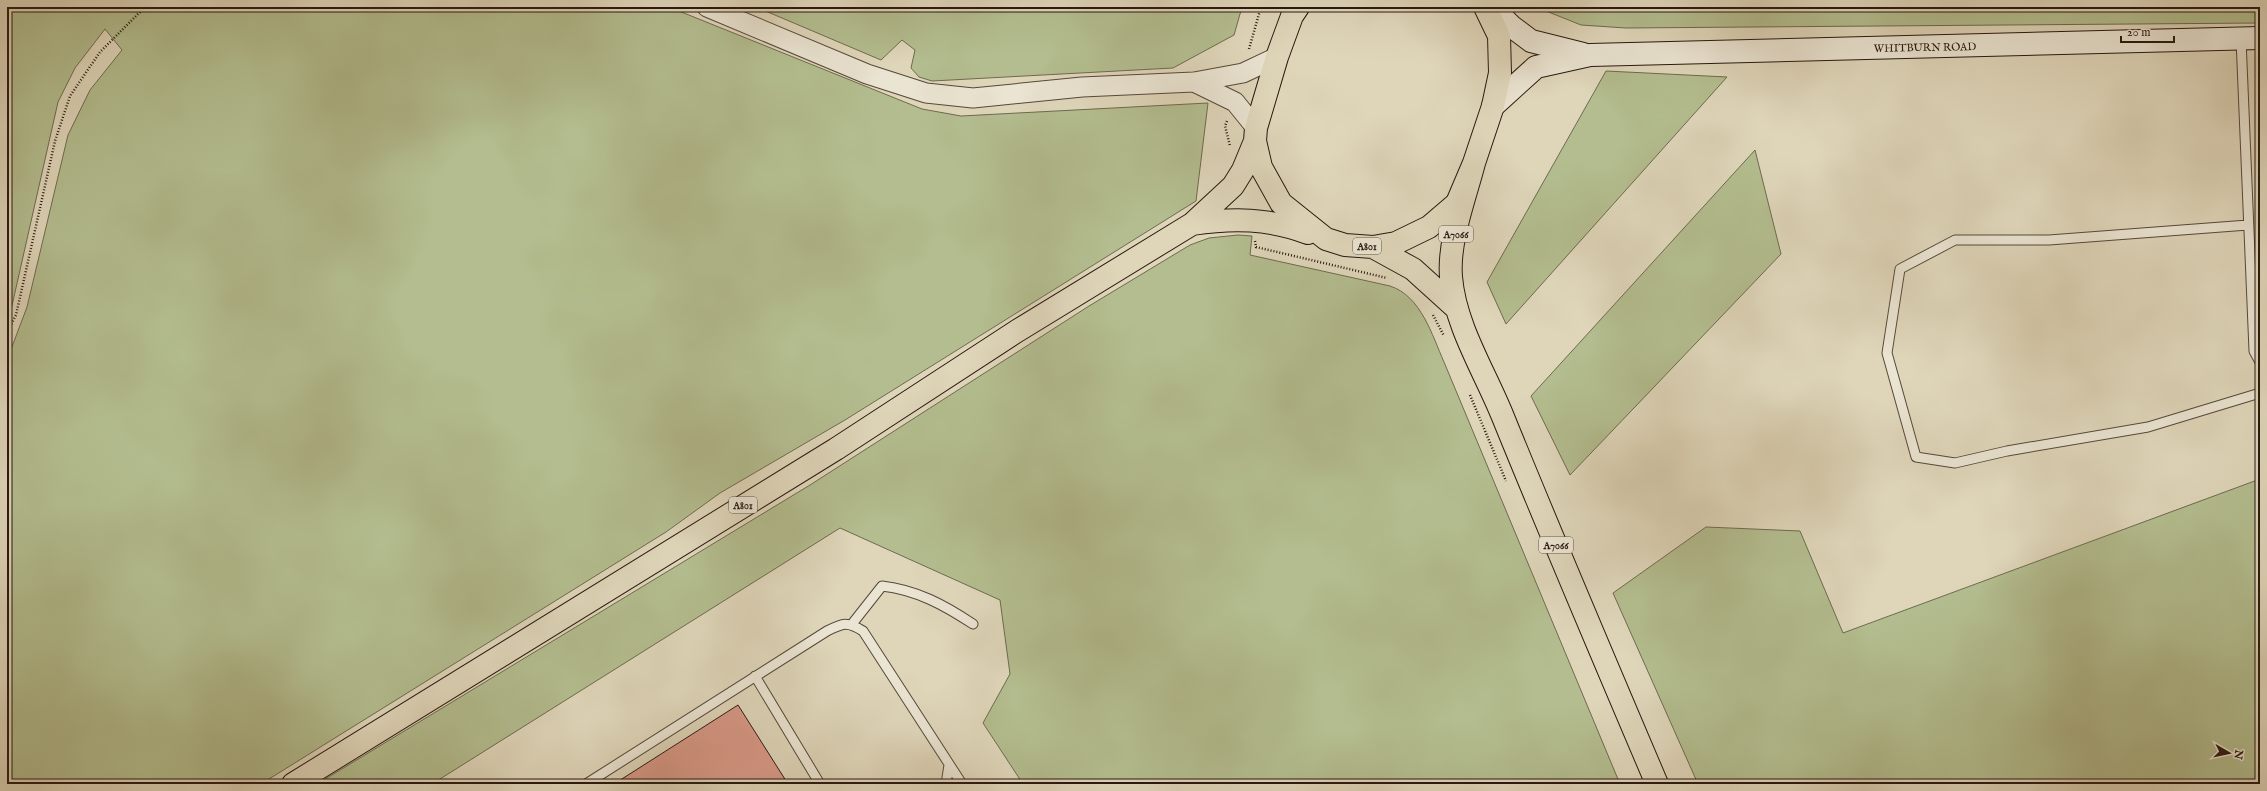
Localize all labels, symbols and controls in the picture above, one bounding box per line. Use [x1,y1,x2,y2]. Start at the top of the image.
scale bar [2121,18,2174,44]
text: 20 m [2127,25,2150,40]
street label: WHITBURN ROAD [1874,40,1977,56]
road number: A7066 [1439,226,1473,242]
road number: A801 [1353,238,1381,254]
road number: A801 [729,497,757,513]
road number: A7066 [1539,537,1573,553]
north arrow [2209,733,2249,773]
text: N [2230,748,2246,761]

